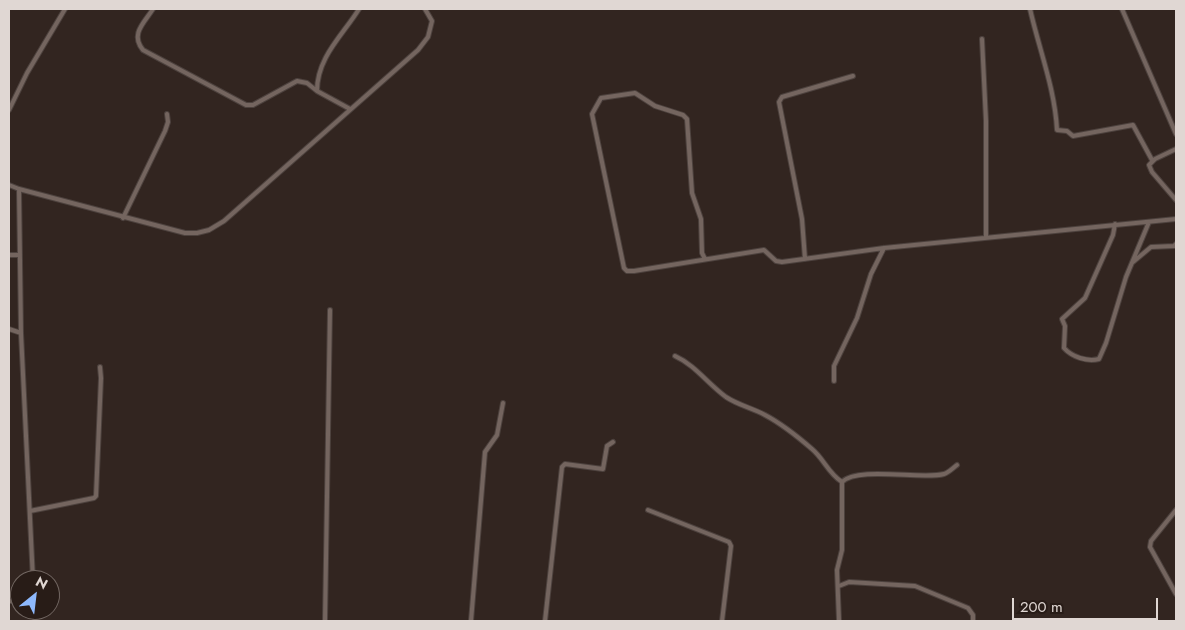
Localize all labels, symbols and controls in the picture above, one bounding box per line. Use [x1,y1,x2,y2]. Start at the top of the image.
north arrow [10,570,60,620]
text: N [32,571,52,594]
scale bar [1015,588,1161,620]
text: 200 m [1020,596,1063,618]

